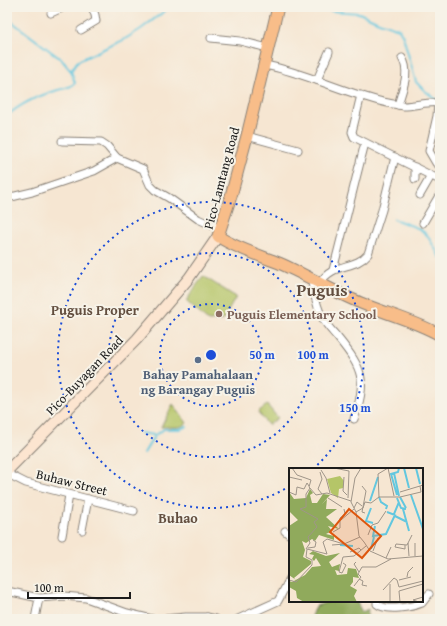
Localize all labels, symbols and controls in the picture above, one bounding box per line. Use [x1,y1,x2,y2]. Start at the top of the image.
street label: Pico-Lamtang Road [199,125,244,231]
district label: Puguis [297,277,347,302]
district label: Puguis Proper [51,300,140,320]
place label: Puguis Elementary School [227,305,377,324]
marker: Puguis Elementary School [214,309,224,319]
street label: Pico-Buyagan Road [41,331,127,419]
text: 50 m [249,346,275,363]
text: 100 m [297,346,330,363]
centre of rings [204,348,218,362]
marker: Bahay Pamahalaan ng Barangay Puguis [193,355,203,365]
place label: Bahay Pamahalaan ng Barangay Puguis [141,365,256,399]
text: 150 m [339,399,372,416]
street label: Buhaw Street [34,464,110,501]
inset map [289,468,423,602]
district label: Buhao [158,508,198,528]
scale bar [28,574,130,600]
text: 100 m [34,579,64,596]

